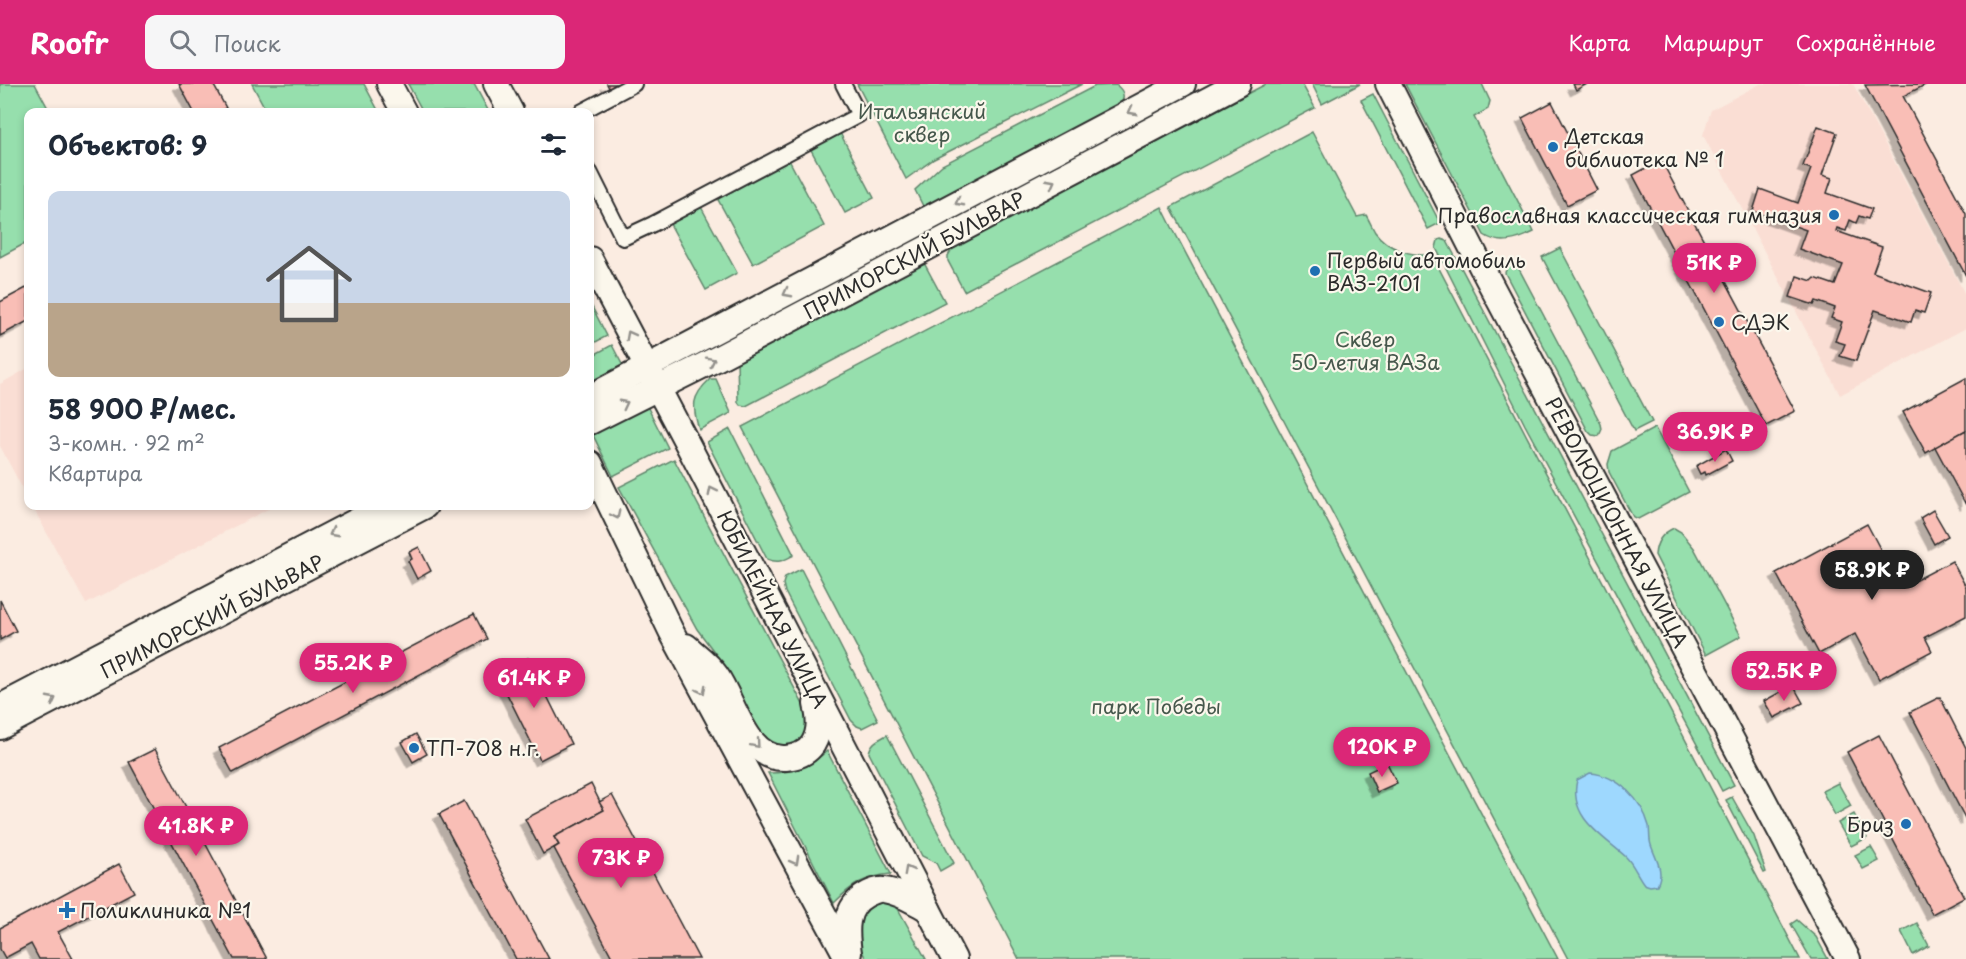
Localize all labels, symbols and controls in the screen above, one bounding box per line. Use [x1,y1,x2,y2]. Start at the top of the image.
search box [145,15,565,69]
text: Roofr [30,21,109,64]
icon: search [166,26,199,59]
text: Поиск [214,26,281,59]
text: Карта [1569,26,1630,58]
text: Маршрут [1663,26,1763,58]
text: Сохранённые [1796,26,1936,58]
park label: Итальянский сквер [858,96,986,149]
one-way arrow [1127,104,1138,115]
place label: Детская библиотека № 1 [1564,121,1724,174]
text: Объектов: 9 [48,125,207,164]
icon: filters [537,128,570,161]
marker: Детская библиотека № 1 [1546,140,1560,154]
one-way arrow [1044,179,1055,190]
street label: ПРИМОРСКИЙ БУЛЬВАР [798,184,1030,326]
one-way arrow [955,195,965,206]
place label: Православная классическая гимназия [1438,200,1822,230]
marker: Православная классическая гимназия [1827,208,1841,222]
icon: home [255,230,363,338]
pin: 51K ₽ [1672,243,1756,294]
place label: Первый автомобиль ВАЗ-2101 [1327,245,1526,298]
text: 51K ₽ [1686,247,1742,277]
marker: Первый автомобиль ВАЗ-2101 [1308,264,1322,278]
one-way arrow [782,286,793,297]
place label: СДЭК [1731,307,1790,337]
marker: СДЭК [1712,315,1726,329]
park label: Сквер 50-летия ВАЗа [1290,324,1440,377]
one-way arrow [626,331,637,342]
one-way arrow [704,357,715,369]
text: 58 900 ₽/мес. [48,389,236,428]
street label: РЕВОЛЮЦИОННАЯ УЛИЦА [1538,391,1696,653]
one-way arrow [617,400,628,411]
pin: 36.9K ₽ [1660,412,1770,463]
text: 36.9K ₽ [1677,416,1753,446]
text: 3-комн. · 92 m² [48,428,205,458]
text: Квартира [48,458,142,488]
one-way arrow [708,487,720,498]
street label: ЮБИЛЕЙНАЯ УЛИЦА [710,505,836,713]
one-way arrow [608,509,620,520]
one-way arrow [329,526,339,537]
street label: ПРИМОРСКИЙ БУЛЬВАР [95,547,329,685]
pin: 58.9K ₽ [1817,550,1927,601]
text: 58.9K ₽ [1834,554,1910,584]
pin: 55.2K ₽ [298,643,408,694]
text: 55.2K ₽ [314,647,392,677]
pin: 52.5K ₽ [1729,651,1839,702]
text: 52.5K ₽ [1746,655,1822,685]
pin: 61.4K ₽ [479,658,589,709]
text: 61.4K ₽ [497,662,571,692]
one-way arrow [695,684,706,694]
park label: парк Победы [1091,691,1221,721]
one-way arrow [45,696,56,707]
pin: 120K ₽ [1333,727,1431,778]
text: 120K ₽ [1347,731,1417,761]
place label: ТП-708 н.г. [426,733,540,763]
one-way arrow [748,737,759,748]
marker: ТП-708 н.г. [407,741,421,755]
pin: 41.8K ₽ [141,806,251,857]
place label: Бриз [1847,809,1894,839]
text: 41.8K ₽ [158,810,234,840]
marker: Бриз [1899,817,1913,831]
pin: 73K ₽ [579,838,663,889]
text: 73K ₽ [592,842,650,872]
one-way arrow [788,855,799,865]
one-way arrow [903,865,915,876]
place label: Поликлиника №1 [80,895,251,925]
marker: Поликлиника №1 [58,901,76,919]

